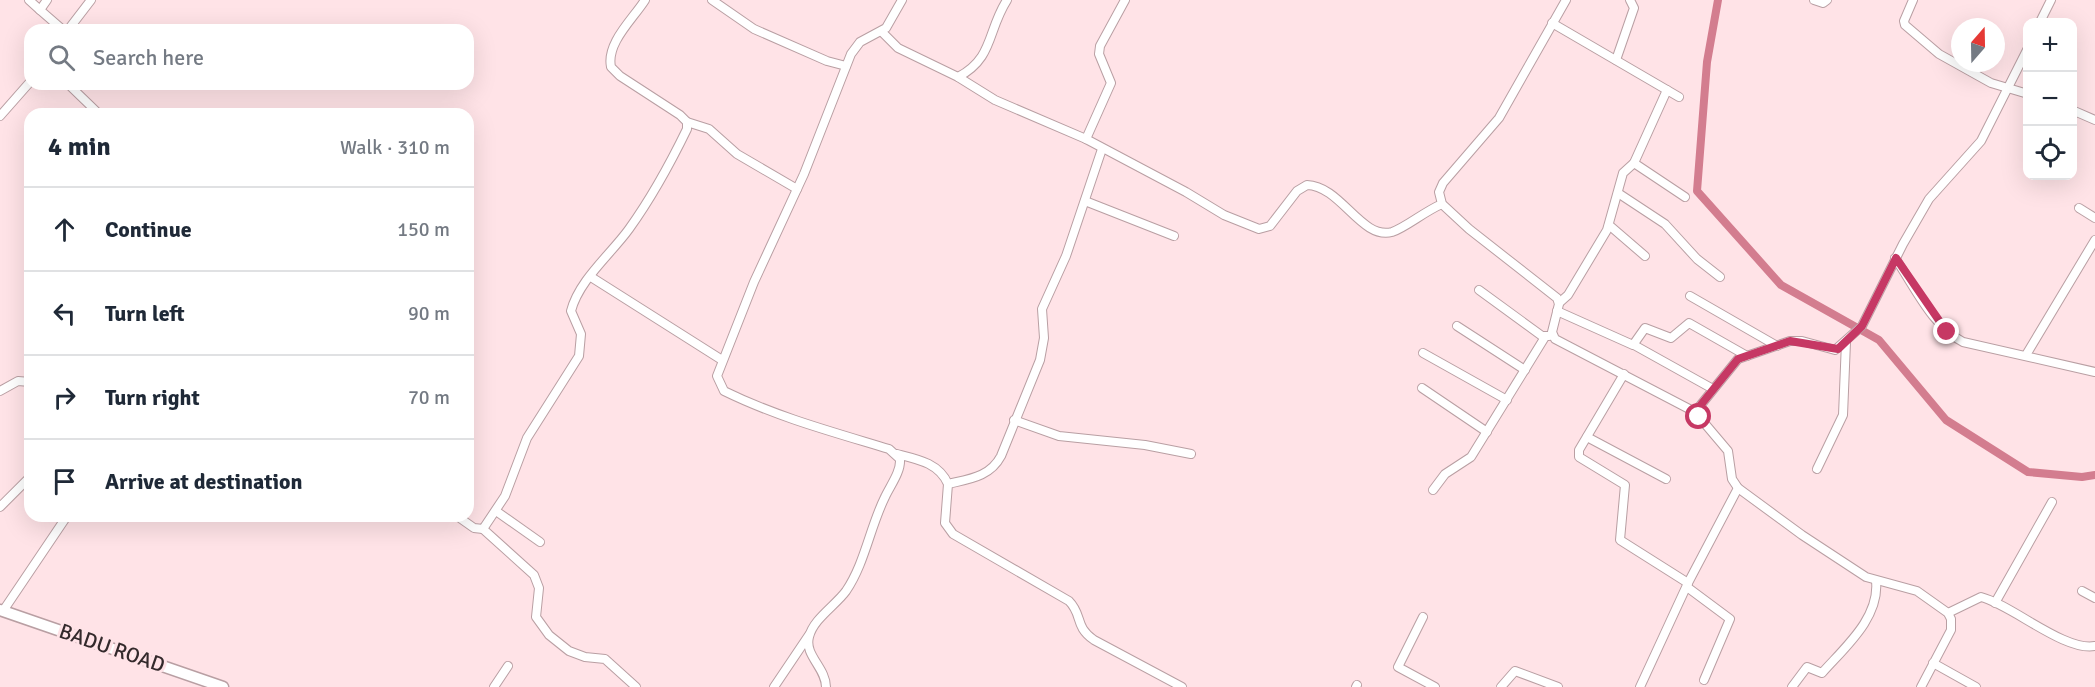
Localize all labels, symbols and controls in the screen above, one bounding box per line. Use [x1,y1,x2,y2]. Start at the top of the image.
north arrow [1951,18,2005,72]
map controls [2023,18,2077,180]
button: + [2023,18,2077,72]
search box [24,24,474,90]
icon: search [45,41,78,74]
text: Search here [93,44,204,71]
button: − [2023,72,2077,126]
button: locate [2023,126,2077,180]
text: 4 min [48,131,111,163]
text: Walk · 310 m [340,135,450,160]
icon: ahead [48,213,81,246]
text: Continue [105,216,192,243]
text: 150 m [397,217,450,242]
icon: left [48,297,81,330]
text: Turn left [105,300,185,327]
text: 90 m [408,301,450,326]
route end [1933,318,1959,344]
icon: right [48,381,81,414]
text: Turn right [105,384,200,411]
text: 70 m [408,385,450,410]
route start [1685,403,1711,429]
icon: arrive [48,465,81,498]
text: Arrive at destination [105,468,302,495]
street label: BADU ROAD [56,618,168,678]

